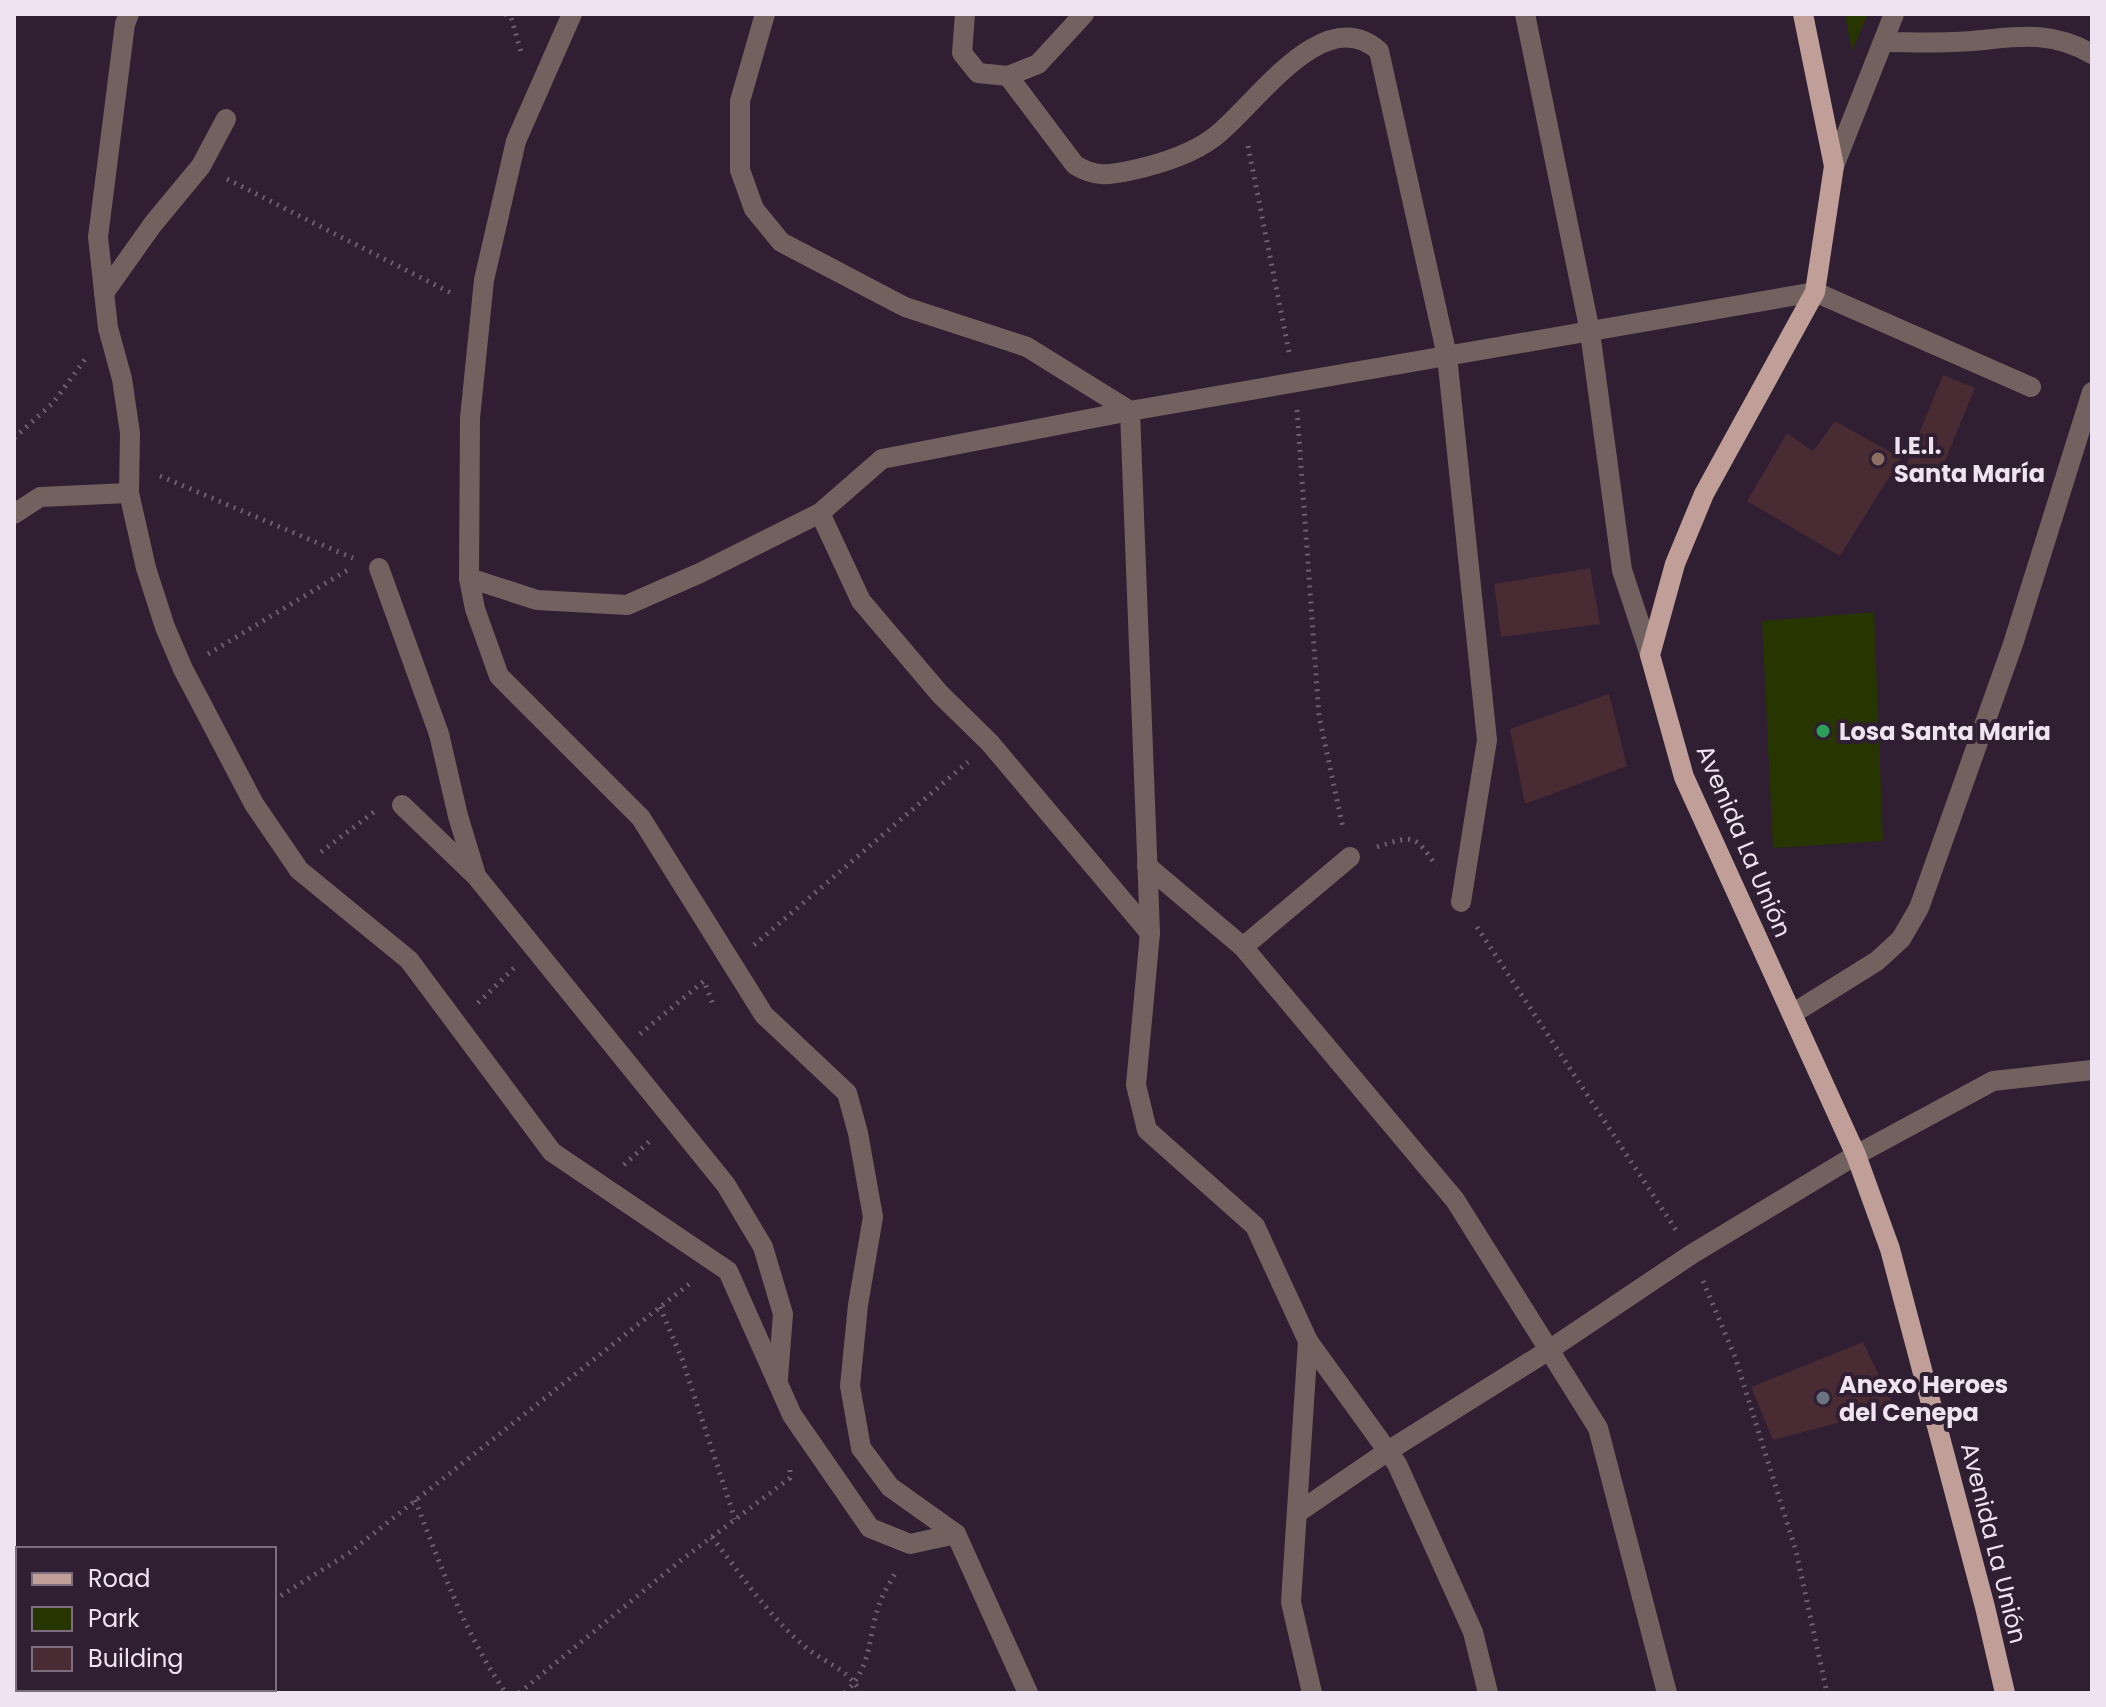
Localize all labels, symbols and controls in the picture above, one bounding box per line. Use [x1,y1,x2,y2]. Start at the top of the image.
place label: I.E.I. Santa María [1894,429,2045,490]
marker: I.E.I. Santa María [1869,450,1887,468]
place label: Losa Santa Maria [1839,715,2051,748]
marker: Losa Santa Maria [1814,722,1832,740]
street label: Avenida La Unión [1689,740,1799,942]
place label: Anexo Heroes del Cenepa [1839,1368,2008,1429]
marker: Anexo Heroes del Cenepa [1814,1389,1832,1407]
street label: Avenida La Unión [1953,1439,2035,1647]
legend [16,1547,276,1691]
text: Road [88,1562,150,1595]
text: Park [88,1602,140,1635]
text: Building [88,1642,184,1675]

